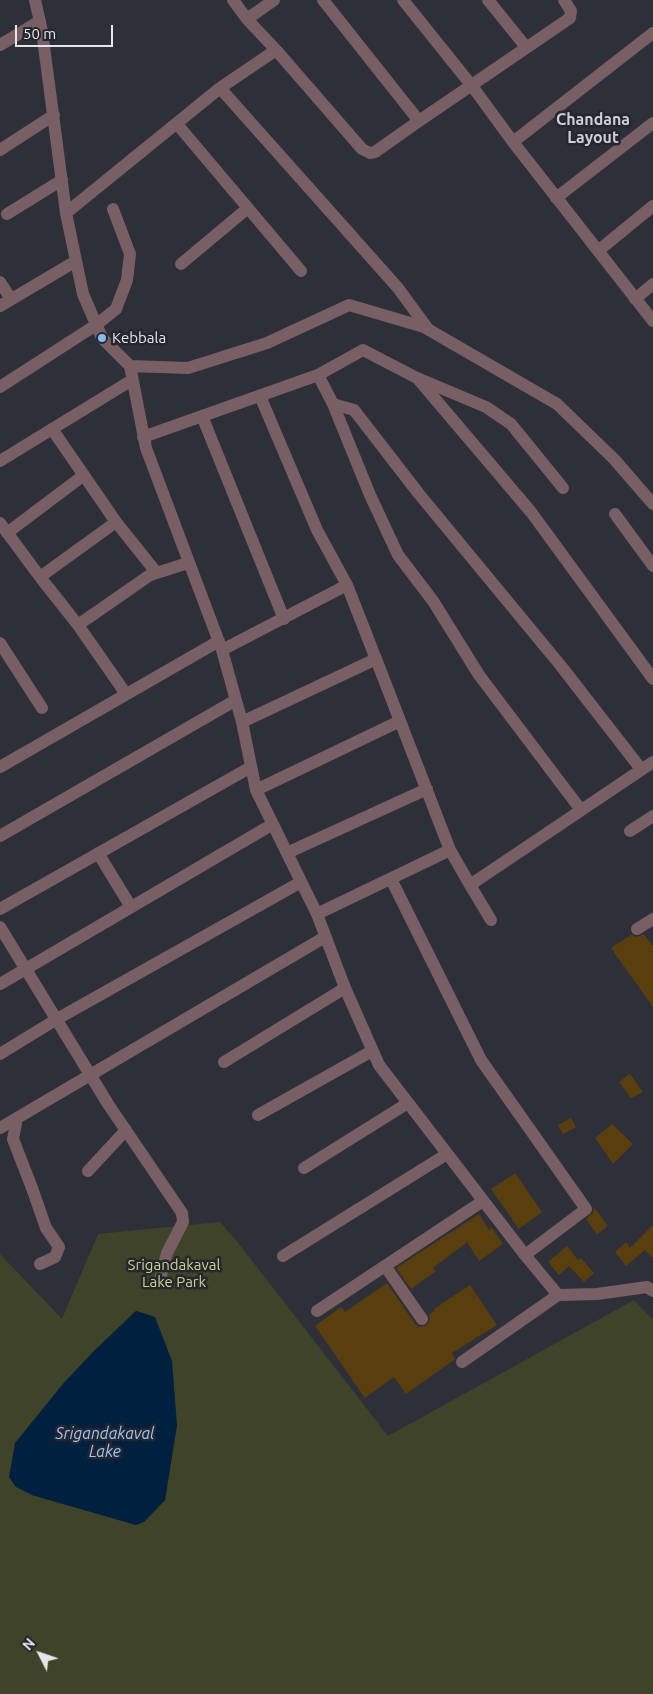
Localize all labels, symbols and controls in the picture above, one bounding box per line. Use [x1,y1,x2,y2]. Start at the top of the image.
scale bar [18,15,115,47]
text: 50 m [23,25,56,42]
district label: Chandana Layout [556,110,630,148]
place label: Kebbala [112,329,166,347]
marker: Kebbala [96,332,108,344]
park label: Srigandakaval Lake Park [128,1256,220,1291]
water label: Srigandakaval Lake [55,1424,155,1462]
north arrow [15,1629,65,1679]
text: N [19,1635,38,1653]

